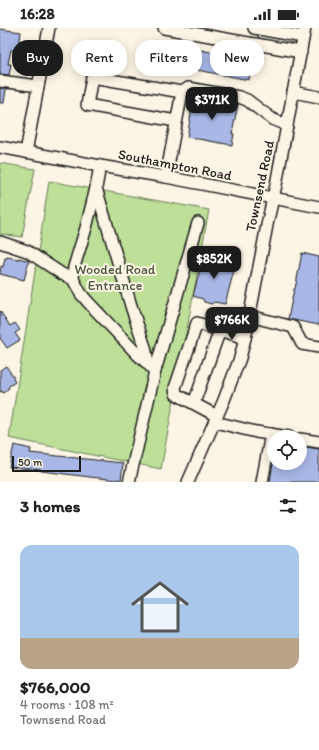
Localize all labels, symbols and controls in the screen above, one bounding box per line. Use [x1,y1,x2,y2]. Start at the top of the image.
text: 16:28 [20,5,55,23]
chip: Buy [12,40,63,76]
chip: Rent [71,40,127,76]
chip: Filters [135,40,202,76]
chip: New [210,40,264,76]
pin: $371K [184,87,240,121]
text: $371K [195,92,229,107]
street label: Townsend Road [242,139,278,233]
street label: Southampton Road [117,146,234,184]
pin: $852K [186,246,242,280]
text: $852K [196,251,232,266]
park label: Wooded Road Entrance [75,261,156,294]
pin: $766K [204,307,260,341]
text: $766K [214,312,250,327]
map controls [267,430,307,470]
button: locate [267,430,307,470]
scale bar [12,454,81,473]
text: 50 m [18,456,42,469]
icon: filters [277,495,299,517]
text: 3 homes [20,496,80,516]
icon: home [124,571,196,643]
text: $766,000 [20,677,90,697]
text: 4 rooms · 108 m² [20,697,114,712]
text: Townsend Road [20,712,106,727]

